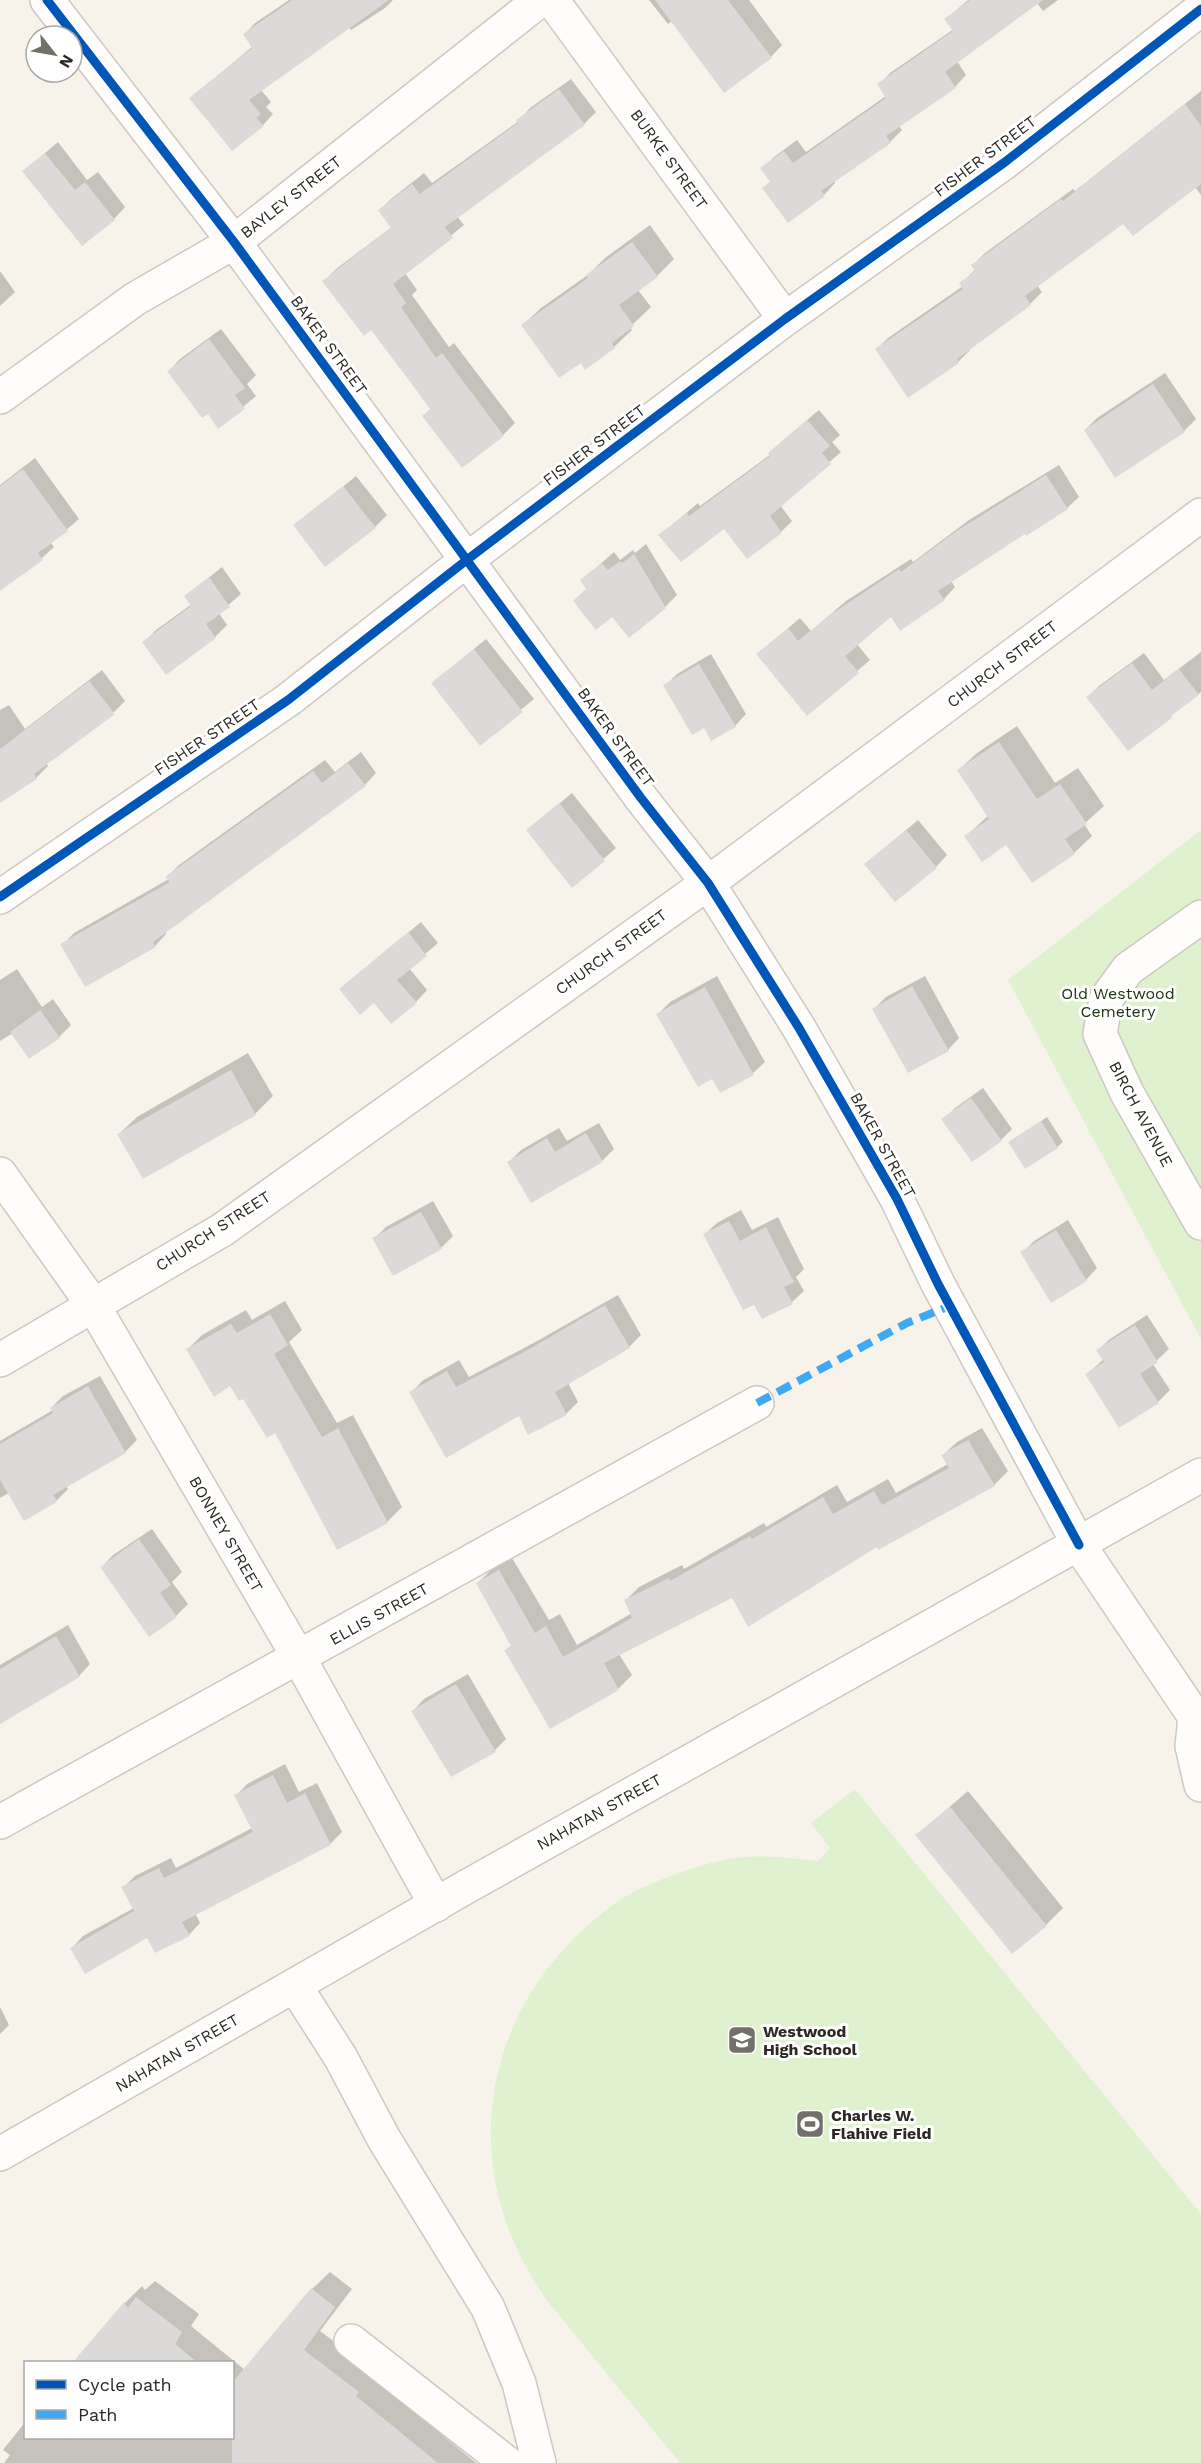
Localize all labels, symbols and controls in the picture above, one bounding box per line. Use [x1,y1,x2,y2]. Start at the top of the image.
north arrow [24,24,84,84]
text: N [55,51,78,71]
street label: BURKE STREET [626,105,712,213]
street label: FISHER STREET [930,111,1040,201]
street label: BAYLEY STREET [237,152,345,242]
street label: BAKER STREET [287,292,372,399]
street label: FISHER STREET [539,400,649,490]
street label: CHURCH STREET [943,616,1061,712]
street label: BAKER STREET [574,684,659,791]
street label: FISHER STREET [151,695,264,779]
street label: CHURCH STREET [552,905,671,999]
park label: Old Westwood Cemetery [1061,984,1175,1021]
street label: BIRCH AVENUE [1105,1058,1177,1170]
street label: BAKER STREET [846,1089,920,1201]
street label: CHURCH STREET [152,1187,274,1275]
street label: BONNEY STREET [185,1473,267,1595]
street label: ELLIS STREET [326,1579,432,1649]
street label: NAHATAN STREET [533,1770,665,1854]
street label: NAHATAN STREET [112,2010,242,2096]
place label: Westwood High School [763,2022,857,2059]
school or university icon: Westwood High School [726,2024,758,2056]
place label: Charles W. Flahive Field [831,2106,932,2143]
sports icon: Charles W. Flahive Field [794,2108,826,2140]
legend [24,2361,234,2439]
text: Cycle path [78,2374,172,2395]
text: Path [78,2404,118,2425]

